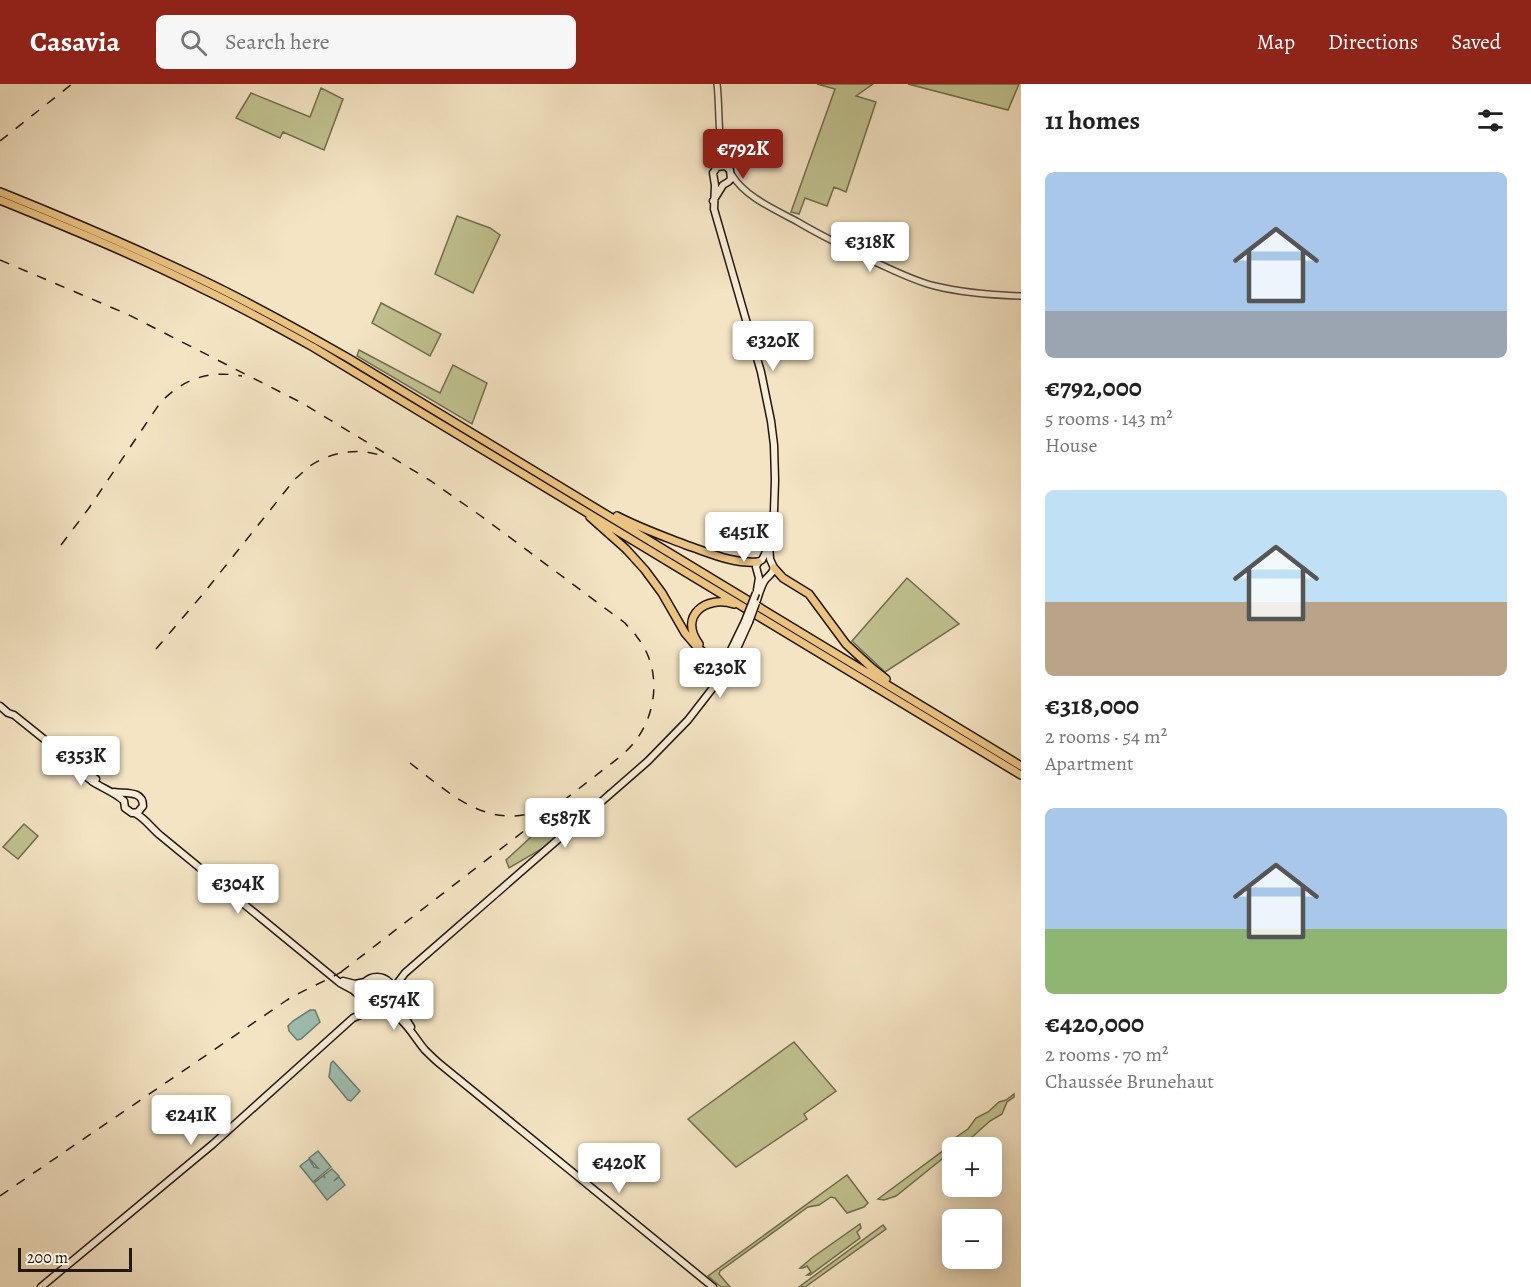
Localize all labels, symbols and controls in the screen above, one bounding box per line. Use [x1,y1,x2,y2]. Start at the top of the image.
search box [156,15,576,69]
text: Casavia [30,23,120,61]
icon: search [177,26,210,59]
text: Search here [225,27,330,57]
text: Map [1257,28,1295,56]
text: Directions [1328,28,1418,56]
text: Saved [1451,28,1501,56]
text: 11 homes [1045,103,1140,138]
icon: filters [1474,104,1507,137]
pin: €792K [701,129,785,180]
text: €792K [717,135,769,162]
icon: home [1222,211,1330,319]
pin: €318K [828,222,912,273]
text: €318K [845,228,895,255]
pin: €320K [731,321,815,372]
text: €320K [747,327,799,354]
text: €792,000 [1045,370,1142,405]
text: 5 rooms · 143 m² [1045,405,1173,432]
text: House [1045,432,1097,459]
pin: €451K [702,512,786,563]
text: €451K [719,518,769,545]
icon: home [1222,529,1330,637]
pin: €230K [678,648,762,699]
text: €230K [694,654,746,681]
text: €318,000 [1045,688,1139,723]
text: 2 rooms · 54 m² [1045,723,1167,750]
pin: €353K [39,736,123,787]
text: €353K [56,742,106,769]
text: Apartment [1045,750,1134,777]
pin: €587K [523,798,607,849]
text: €587K [539,804,591,831]
icon: home [1222,847,1330,955]
pin: €304K [196,864,280,915]
text: €304K [212,870,264,897]
pin: €574K [352,980,436,1031]
text: €574K [368,986,420,1013]
text: €420,000 [1045,1006,1144,1041]
text: 2 rooms · 70 m² [1045,1041,1169,1068]
text: Chaussée Brunehaut [1045,1068,1214,1095]
pin: €241K [149,1095,233,1146]
text: €241K [166,1101,216,1128]
map controls [942,1137,1002,1269]
button: + [942,1137,1002,1197]
pin: €420K [577,1143,661,1194]
text: €420K [592,1149,646,1176]
button: − [942,1209,1002,1269]
scale bar [18,1245,132,1272]
text: 200 m [27,1247,68,1269]

